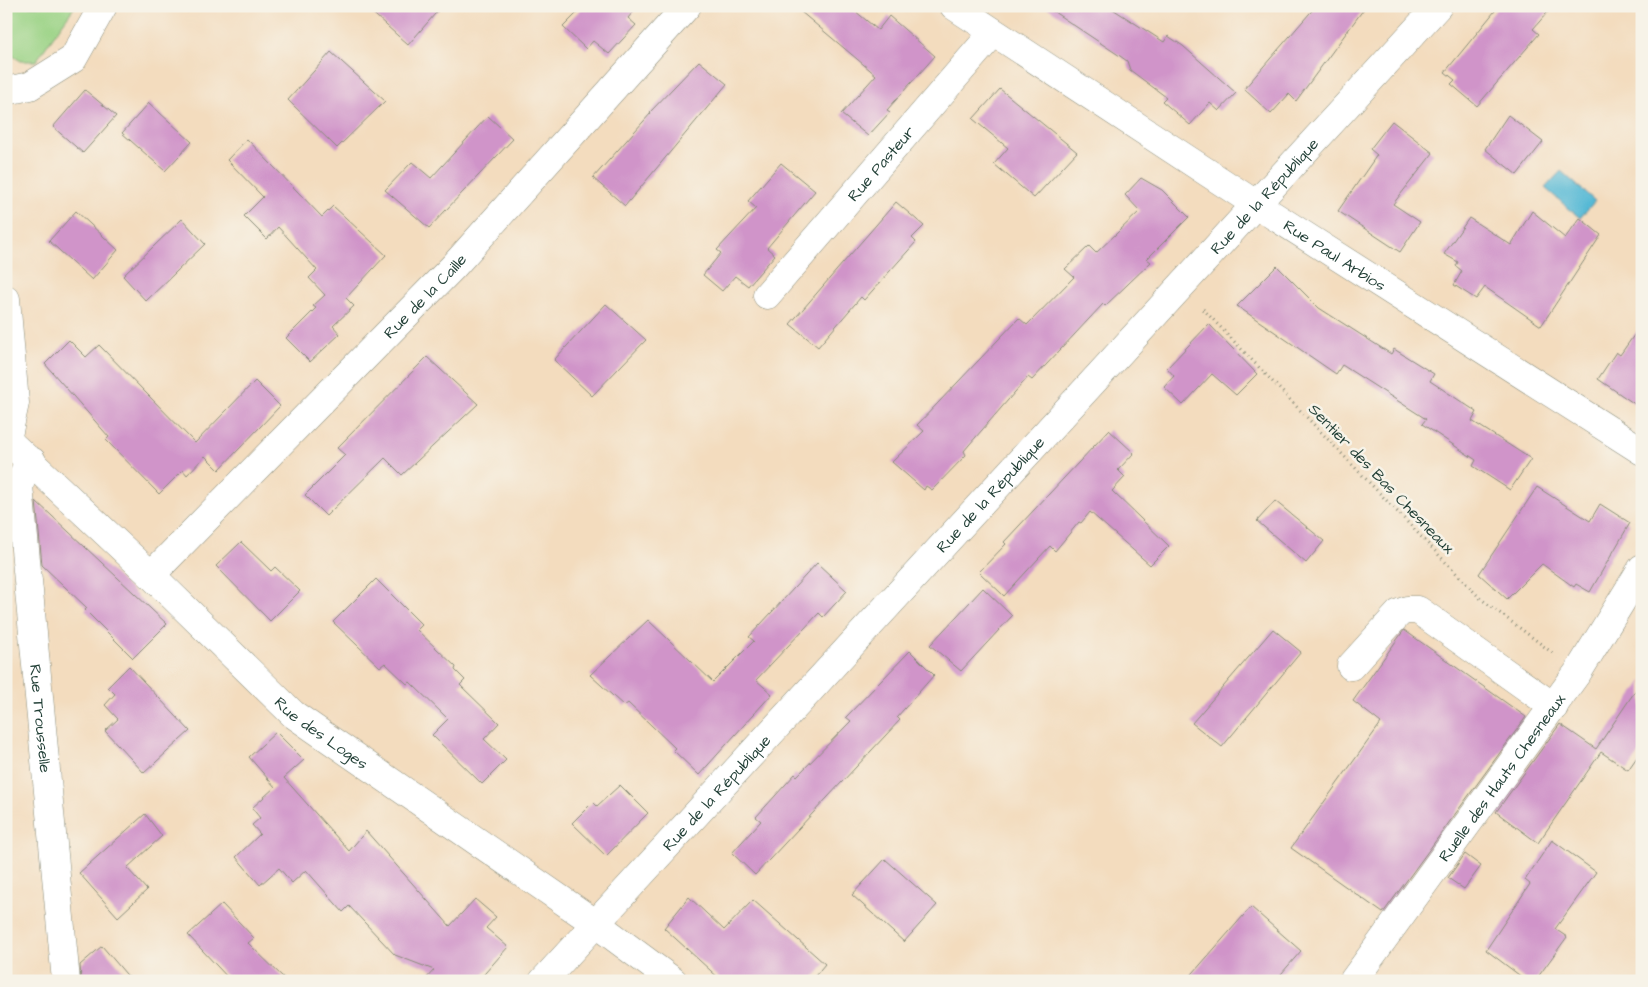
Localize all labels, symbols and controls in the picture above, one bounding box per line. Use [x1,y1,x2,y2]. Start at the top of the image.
street label: Rue Pasteur [843,121,920,206]
street label: Rue de la République [1205,133,1324,259]
street label: Rue Paul Arbios [1279,215,1390,297]
street label: Rue de la Caille [379,249,472,344]
street label: Sentier des Bas Chesneaux [1303,399,1459,559]
street label: Rue de la République [932,431,1050,558]
street label: Rue Trousselle [24,663,56,774]
street label: Ruelle des Hauts Chesneaux [1434,689,1571,866]
street label: Rue des Loges [269,692,372,775]
street label: Rue de la République [658,730,776,856]

